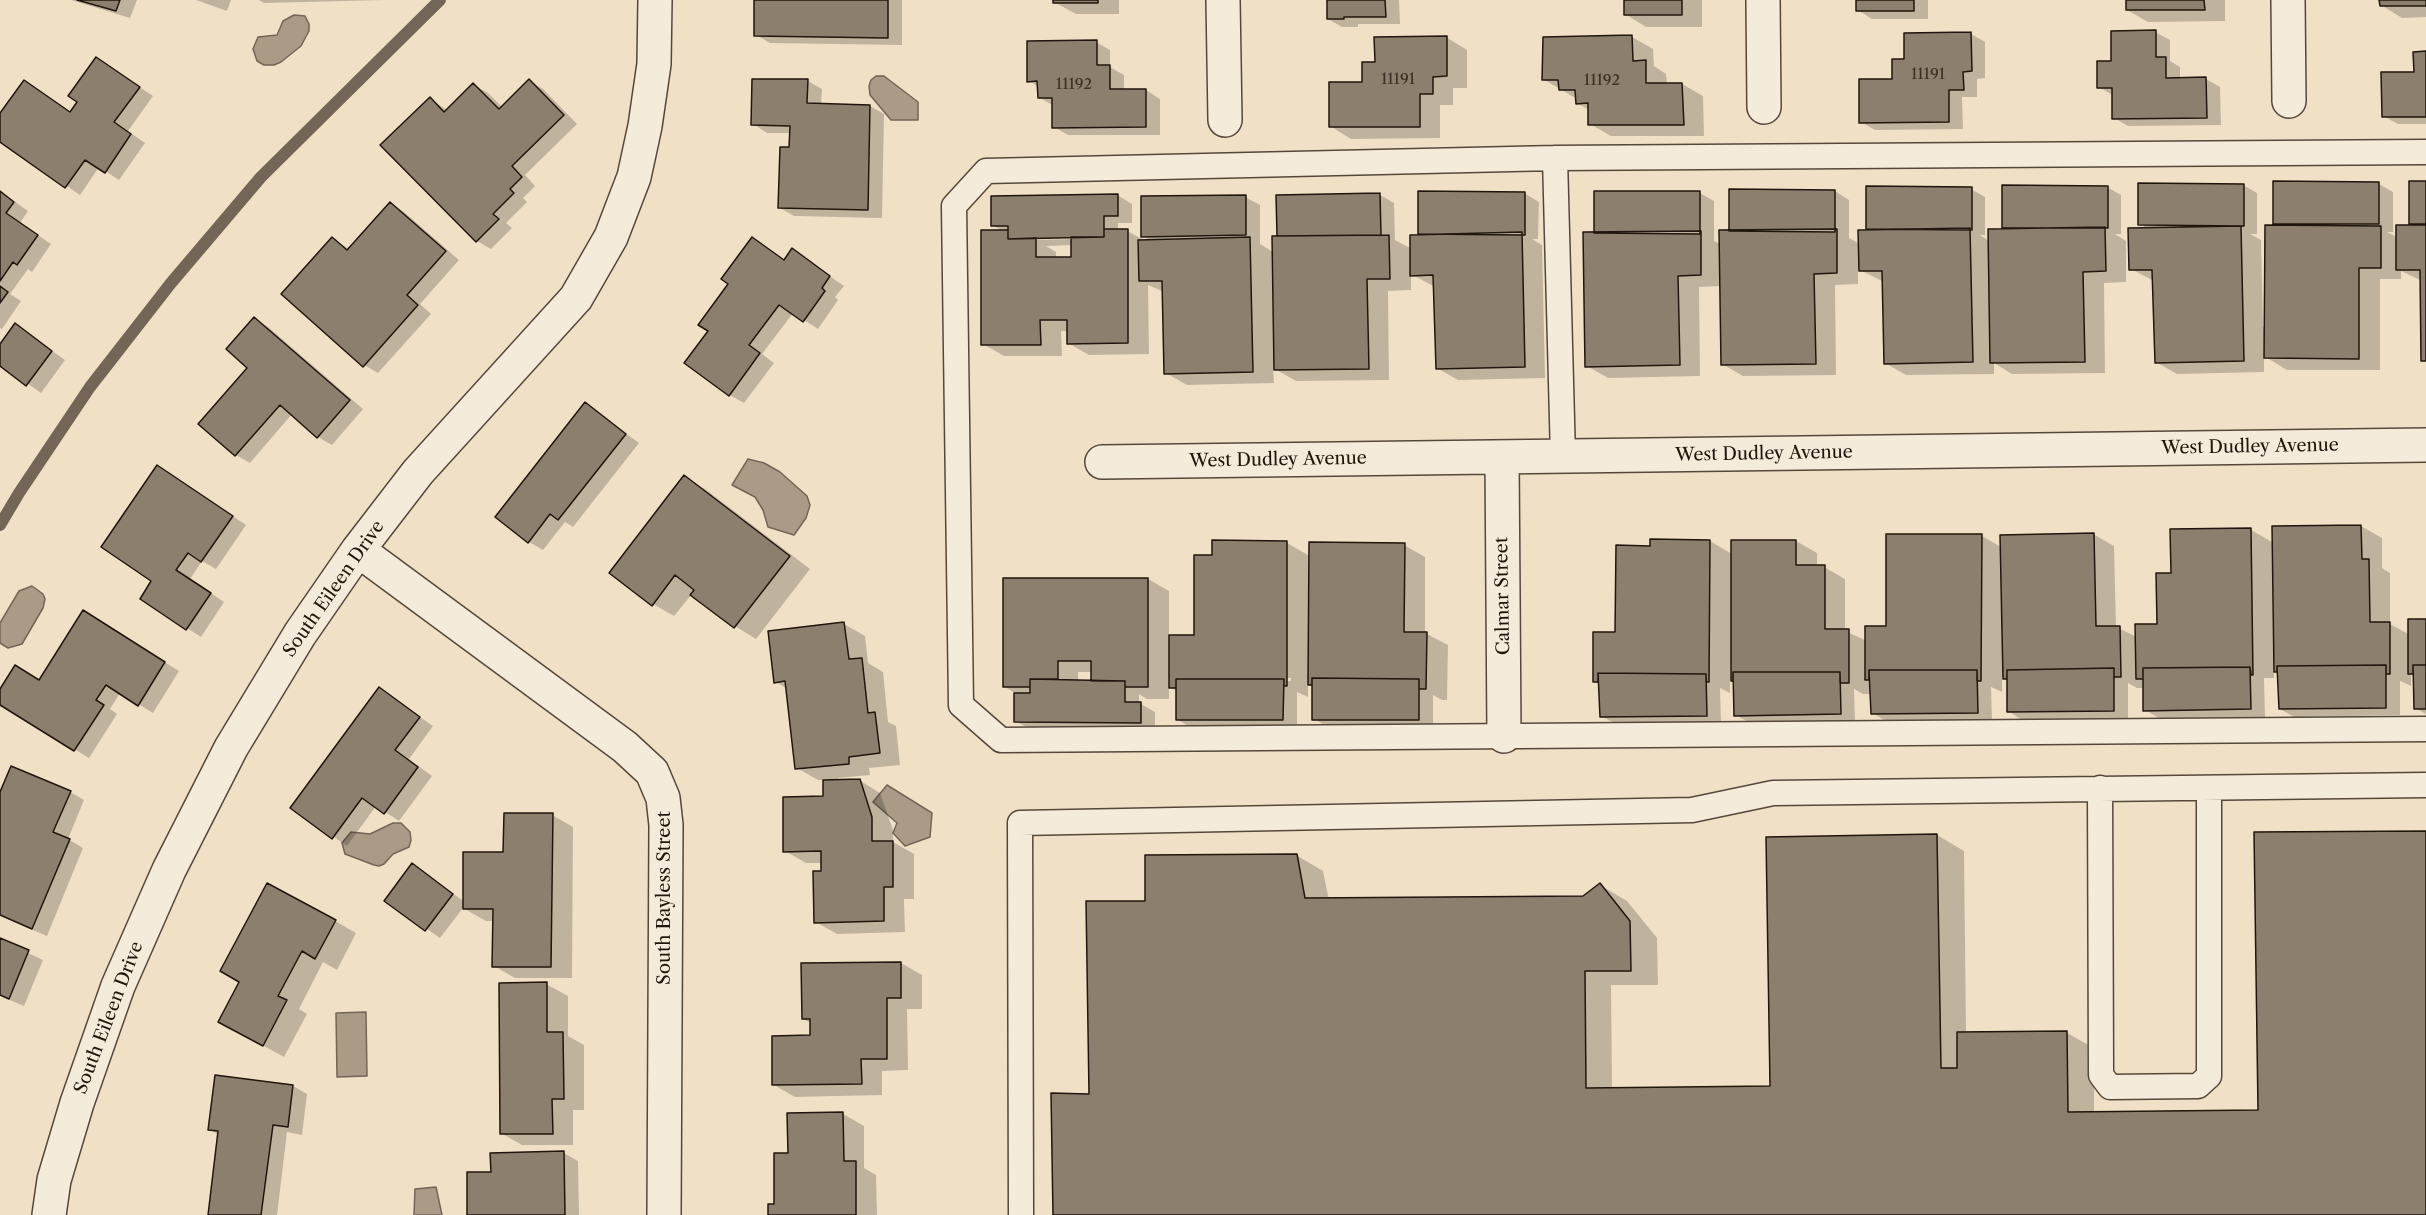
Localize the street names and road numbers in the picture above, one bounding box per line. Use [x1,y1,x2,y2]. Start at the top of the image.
street label: West Dudley Avenue [2161,435,2339,459]
street label: West Dudley Avenue [1675,442,1853,466]
street label: West Dudley Avenue [1189,448,1367,472]
street label: South Eileen Drive [279,517,389,661]
street label: Calmar Street [1491,537,1515,655]
street label: South Bayless Street [654,811,676,985]
street label: South Eileen Drive [70,939,148,1097]

